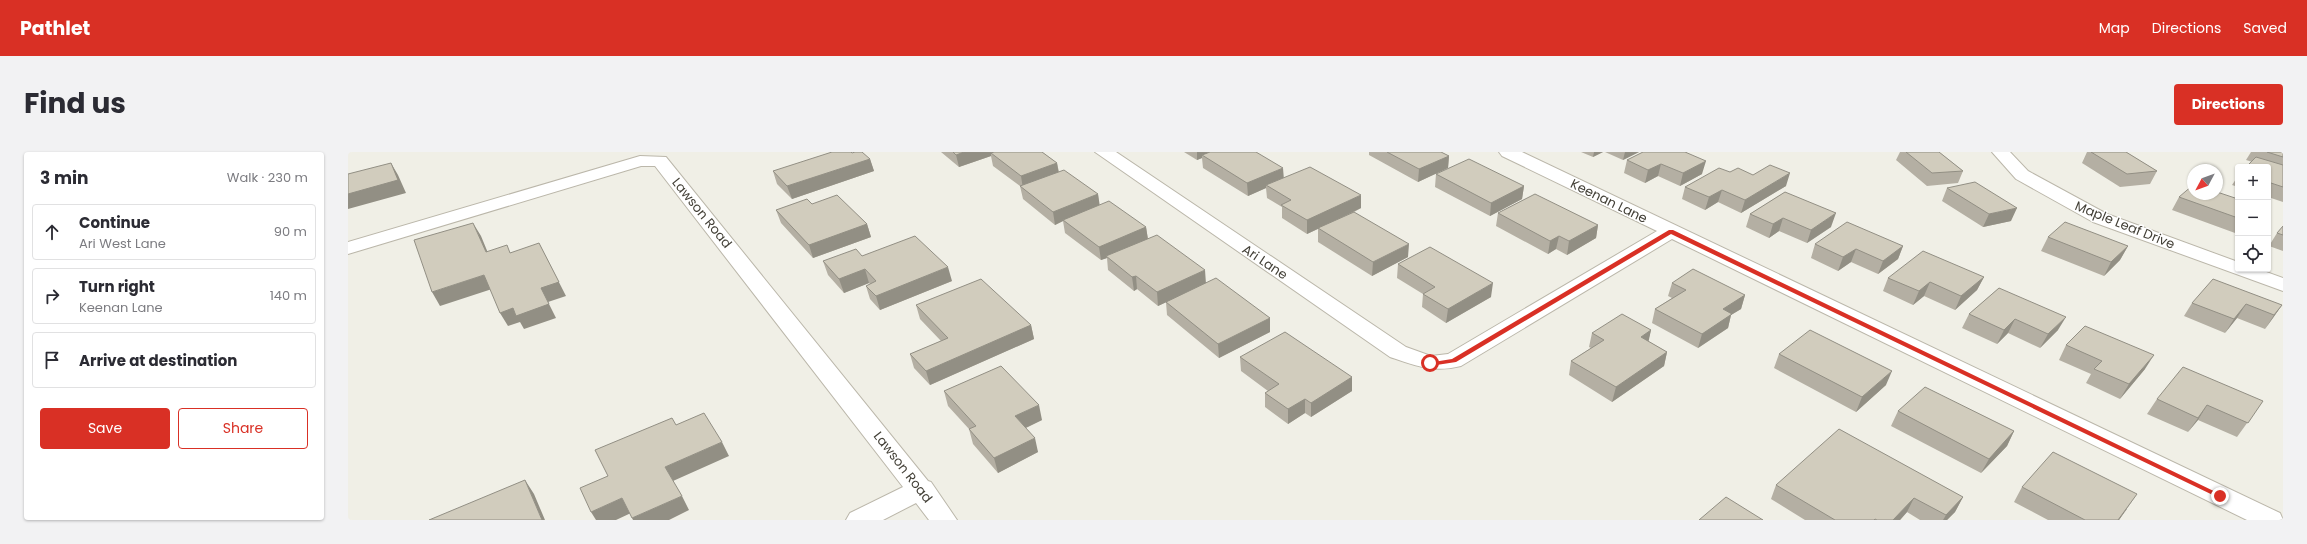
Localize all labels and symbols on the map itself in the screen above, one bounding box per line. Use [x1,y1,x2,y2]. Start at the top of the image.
north arrow [2187,164,2223,200]
street label: Lawson Road [668,174,736,252]
street label: Keenan Lane [1567,174,1651,228]
street label: Maple Leaf Drive [2072,196,2178,254]
street label: Ari Lane [1239,240,1291,284]
route start [1421,354,1439,372]
street label: Lawson Road [869,427,937,507]
route end [2211,487,2229,505]

